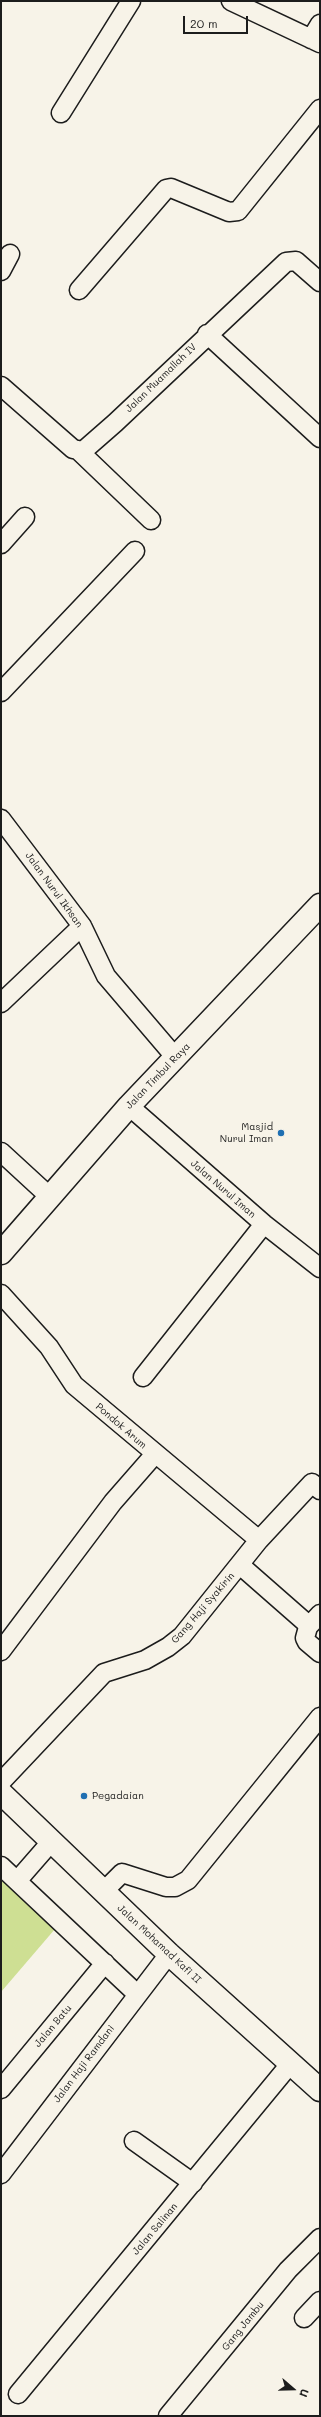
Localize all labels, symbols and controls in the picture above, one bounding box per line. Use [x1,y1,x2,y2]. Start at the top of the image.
scale bar [185,8,250,34]
text: 20 m [190,15,218,31]
street label: Jalan Muamallah IV [123,341,199,415]
street label: Jalan Nurul Ikhsan [23,850,85,930]
street label: Jalan Timbul Raya [123,1040,193,1112]
place label: Masjid Nurul Iman [220,1121,273,1144]
marker: Masjid Nurul Iman [276,1128,286,1138]
street label: Jalan Nurul Iman [188,1157,258,1221]
street label: Pondok Arum [93,1401,149,1451]
street label: Gang Haji Syakirin [169,1570,237,1646]
place label: Pegadaian [92,1790,144,1802]
marker: Pegadaian [79,1791,89,1801]
street label: Jalan Mohamad Kafi II [115,1902,203,1986]
street label: Jalan Batu [32,2002,74,2050]
street label: Jalan Haji Ramdani [51,2023,117,2105]
street label: Jalan Salinan [130,2201,180,2257]
street label: Gang Jambu [220,2299,266,2353]
north arrow [273,2369,313,2409]
text: U [296,2387,313,2399]

